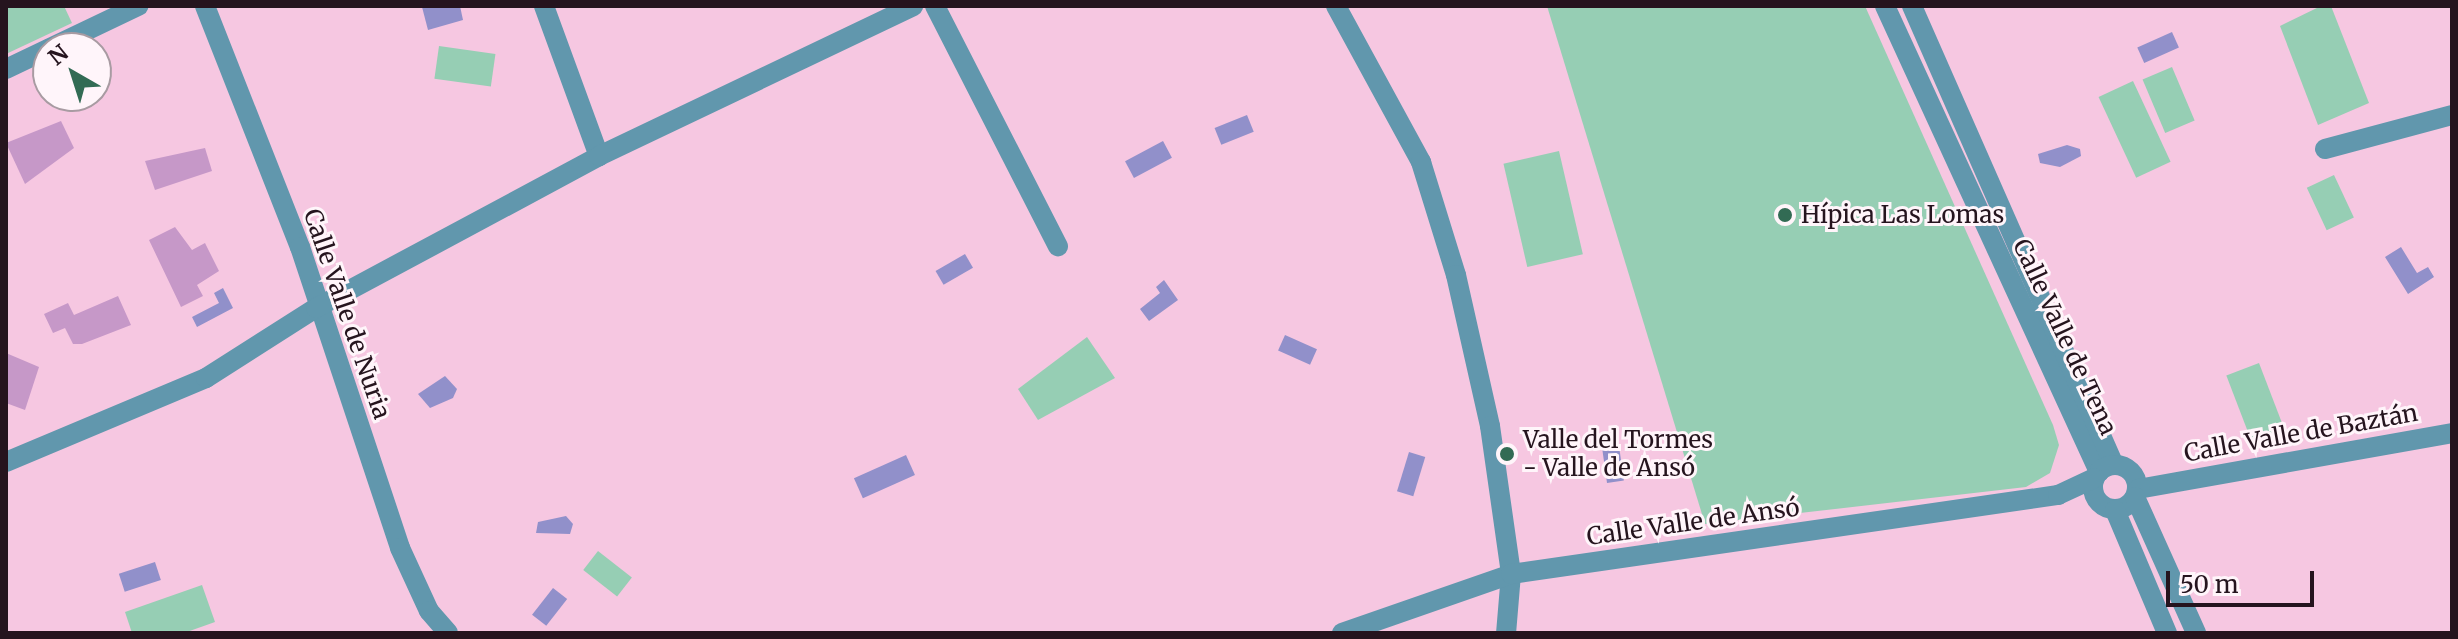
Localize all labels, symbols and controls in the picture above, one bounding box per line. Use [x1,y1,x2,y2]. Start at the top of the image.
north arrow [32,32,112,112]
text: N [43,39,74,71]
place label: Hípica Las Lomas [1801,201,2004,229]
street label: Calle Valle de Nuria [298,205,396,423]
marker: Hípica Las Lomas [1776,206,1794,224]
street label: Calle Valle de Tena [2007,234,2123,440]
street label: Calle Valle de Baztán [2182,398,2420,468]
place label: Valle del Tormes - Valle de Ansó [1523,426,1713,482]
marker: Valle del Tormes - Valle de Ansó [1498,445,1516,463]
street label: Calle Valle de Ansó [1585,493,1801,551]
scale bar [2170,555,2318,605]
text: 50 m [2180,569,2239,600]

